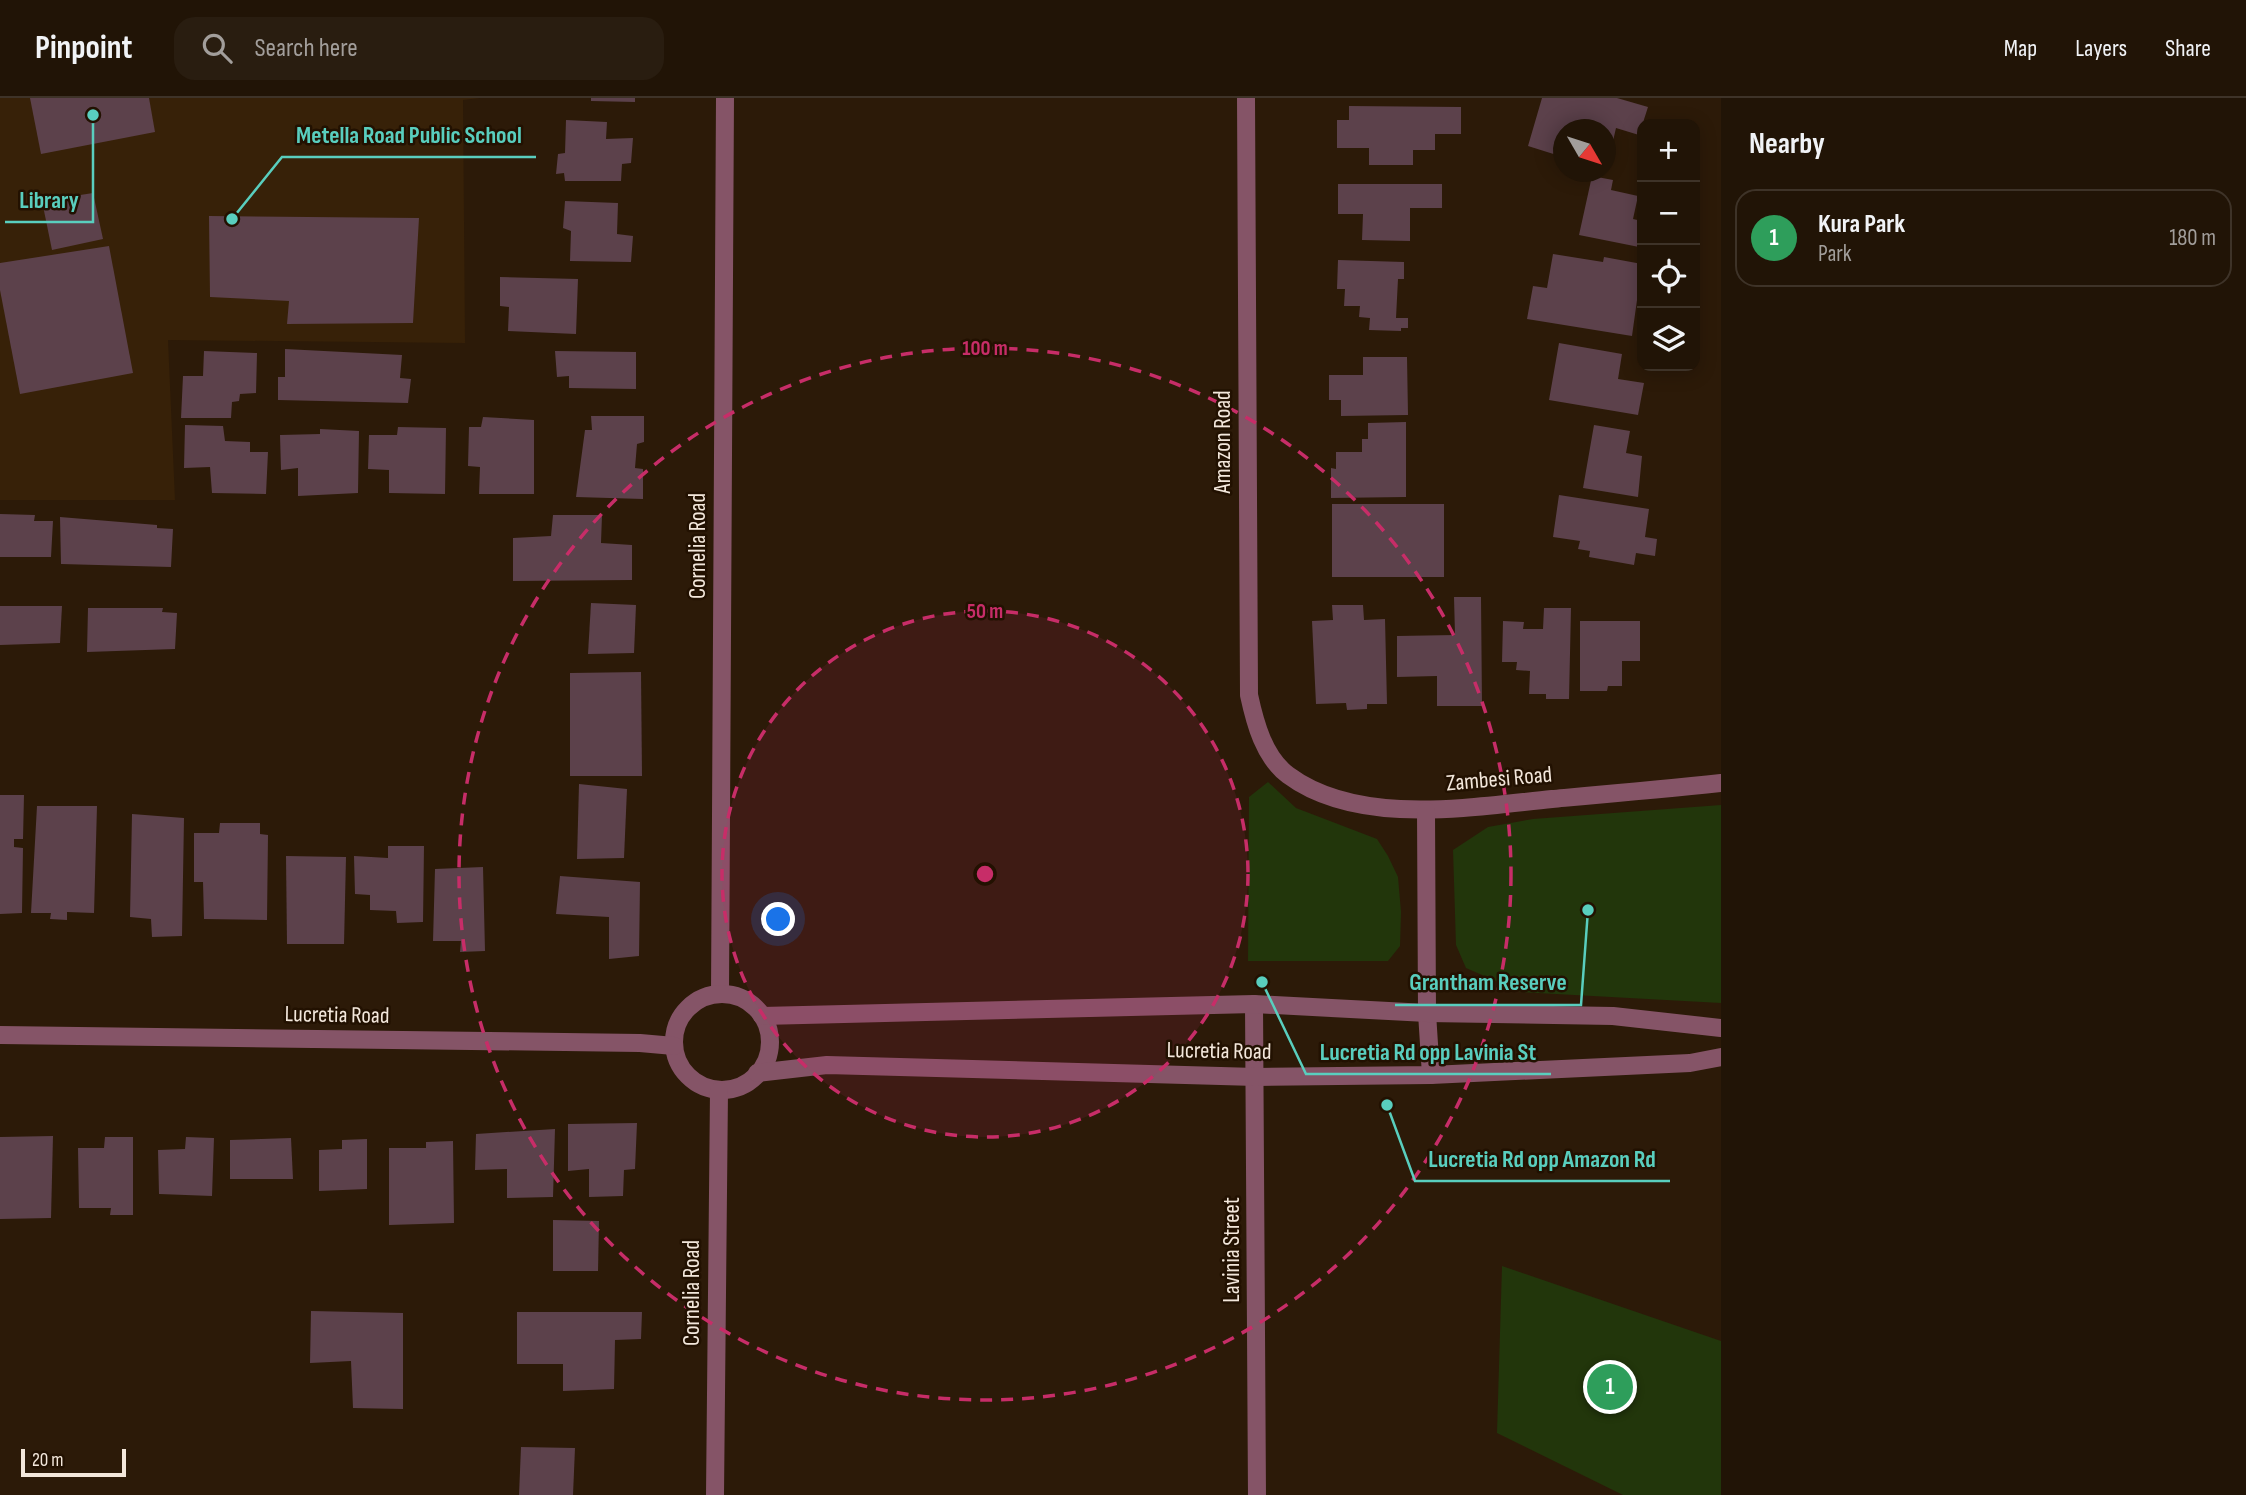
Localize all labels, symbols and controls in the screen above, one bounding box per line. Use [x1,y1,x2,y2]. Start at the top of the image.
search box [174,17,664,80]
text: Pinpoint [35,28,132,68]
icon: search [198,29,236,67]
text: Search here [254,33,358,64]
text: Map [2004,34,2037,63]
text: Layers [2075,34,2127,63]
text: Share [2165,34,2211,63]
callout: Metella Road Public School [282,112,536,157]
north arrow [1553,119,1616,182]
map controls [1637,119,1700,371]
button: + [1637,119,1700,182]
text: Metella Road Public School [296,121,522,150]
text: Nearby [1749,126,1825,162]
callout: Library [5,177,93,222]
button: − [1637,182,1700,245]
text: Library [19,186,79,215]
text: Kura Park [1818,209,1905,240]
text: 1 [1769,224,1779,252]
text: 180 m [2169,224,2216,252]
text: Park [1818,240,1852,268]
button: locate [1637,245,1700,308]
button: layers [1637,308,1700,371]
text: 100 m [962,336,1008,361]
street label: Amazon Road [1209,390,1237,495]
street label: Cornelia Road [684,493,712,599]
text: 50 m [967,599,1003,624]
street label: Zambesi Road [1445,760,1553,798]
centre of rings [973,862,997,886]
your location [761,902,795,936]
callout: Grantham Reserve [1395,960,1581,1005]
text: Grantham Reserve [1409,968,1567,997]
street label: Lucretia Road [284,1000,390,1030]
callout: Lucretia Rd opp Lavinia St [1306,1029,1551,1074]
street label: Lucretia Road [1166,1036,1272,1066]
text: Lucretia Rd opp Lavinia St [1320,1038,1536,1067]
callout: Lucretia Rd opp Amazon Rd [1415,1136,1670,1181]
text: Lucretia Rd opp Amazon Rd [1428,1145,1656,1174]
street label: Lavinia Street [1218,1197,1246,1303]
street label: Cornelia Road [678,1240,706,1346]
pin: 1 [1587,1361,1633,1413]
scale bar [21,1446,126,1478]
text: 20 m [32,1449,64,1472]

